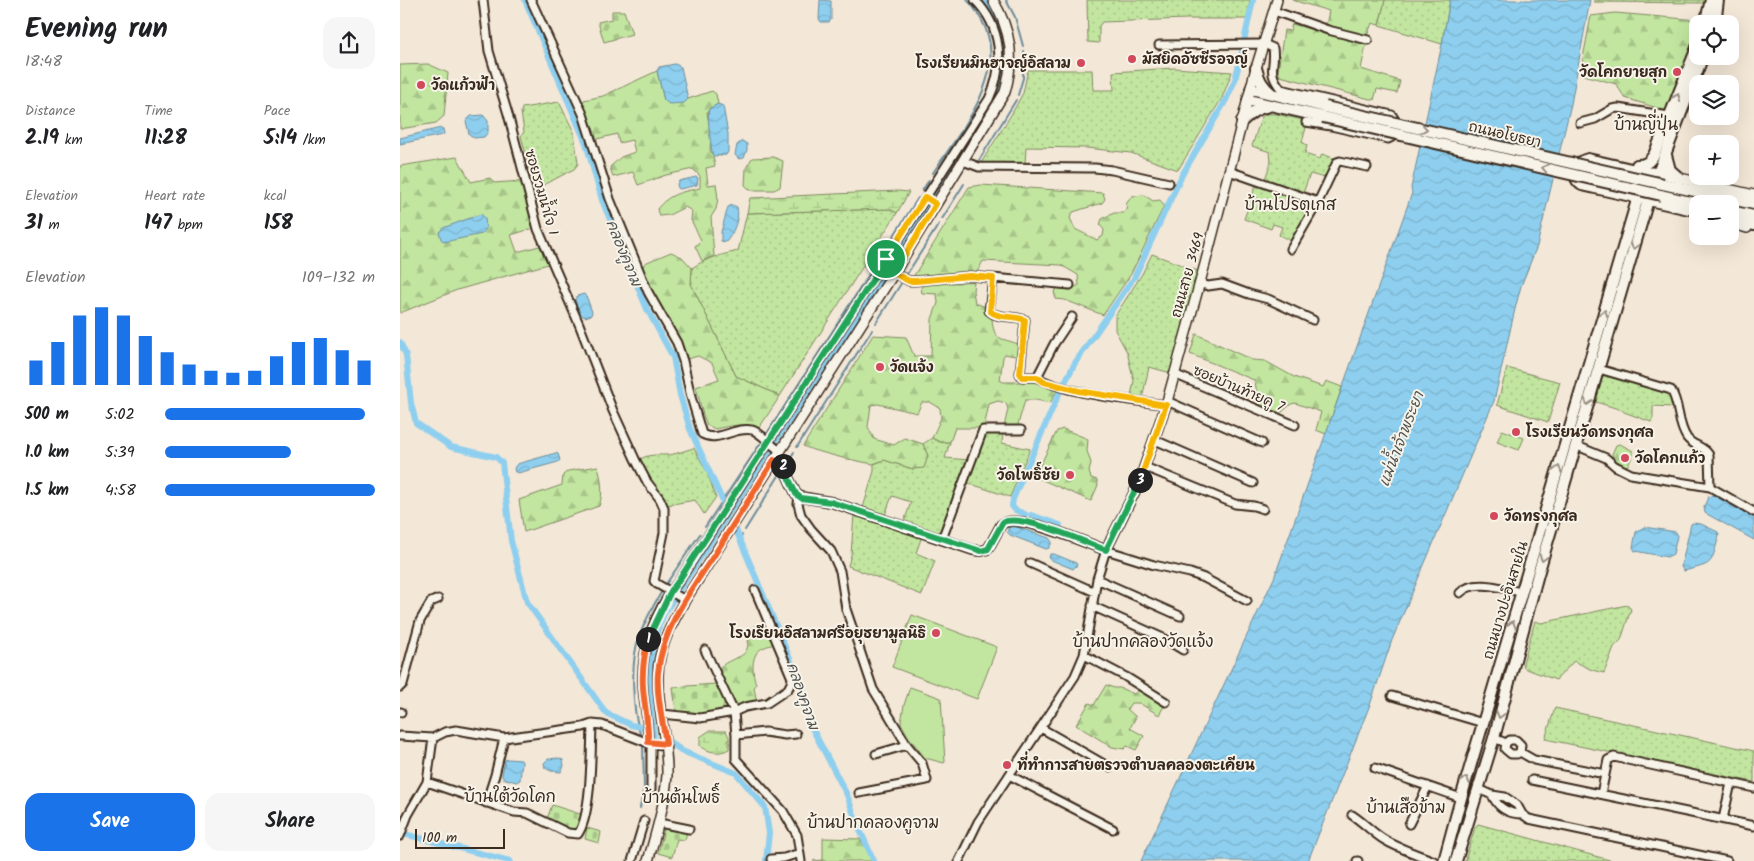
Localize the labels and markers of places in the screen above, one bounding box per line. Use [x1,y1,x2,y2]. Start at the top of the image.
place label: มัสยิดอัซซีรอจญ์ [1142,49,1248,71]
place label: โรงเรียนมินฮาจญ์อิสลาม [915,53,1071,75]
marker: มัสยิดอัซซีรอจญ์ [1126,53,1138,65]
marker: โรงเรียนมินฮาจญ์อิสลาม [1075,57,1087,69]
place label: วัดโคกยายสุก [1579,62,1667,84]
marker: วัดโคกยายสุก [1671,66,1683,78]
place label: วัดแก้วฟ้า [431,74,495,97]
marker: วัดแก้วฟ้า [415,79,427,91]
pin [865,238,907,280]
place label: วัดแจ้ง [890,357,934,379]
marker: วัดแจ้ง [874,361,886,373]
place label: โรงเรียนวัดทรงกุศล [1525,422,1654,444]
marker: โรงเรียนวัดทรงกุศล [1510,426,1522,438]
place label: วัดโคกแก้ว [1635,448,1705,470]
marker: วัดโคกแก้ว [1619,452,1631,464]
pin: 2 [770,454,796,478]
place label: วัดโพธิ์ชัย [997,461,1060,487]
pin: 3 [1128,468,1152,492]
marker: วัดโพธิ์ชัย [1064,469,1076,481]
place label: วัดทรงกุศล [1504,506,1578,528]
marker: วัดทรงกุศล [1488,510,1500,522]
place label: โรงเรียนอิสลามศรีอยุธยามูลนิธิ [729,623,926,645]
pin: 1 [636,626,660,652]
marker: โรงเรียนอิสลามศรีอยุธยามูลนิธิ [930,627,942,639]
place label: ที่ทำการสายตรวจตำบลคลองตะเคียน [1017,751,1255,777]
marker: ที่ทำการสายตรวจตำบลคลองตะเคียน [1001,759,1013,771]

